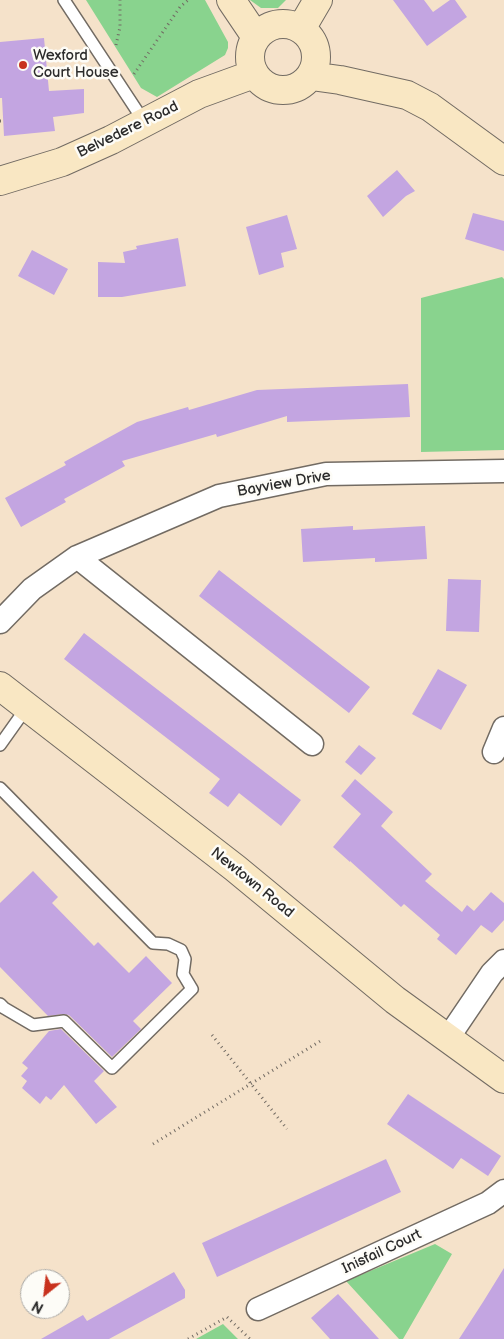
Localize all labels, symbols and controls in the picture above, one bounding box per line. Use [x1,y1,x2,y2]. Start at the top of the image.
place label: Wexford Court House [33,47,119,82]
marker: Wexford Court House [17,59,29,71]
street label: Belvedere Road [75,98,181,162]
street label: Bayview Drive [236,467,332,501]
street label: Newtown Road [207,844,297,922]
street label: Inisfail Court [340,1226,424,1278]
north arrow [20,1269,70,1319]
text: N [29,1297,47,1317]

